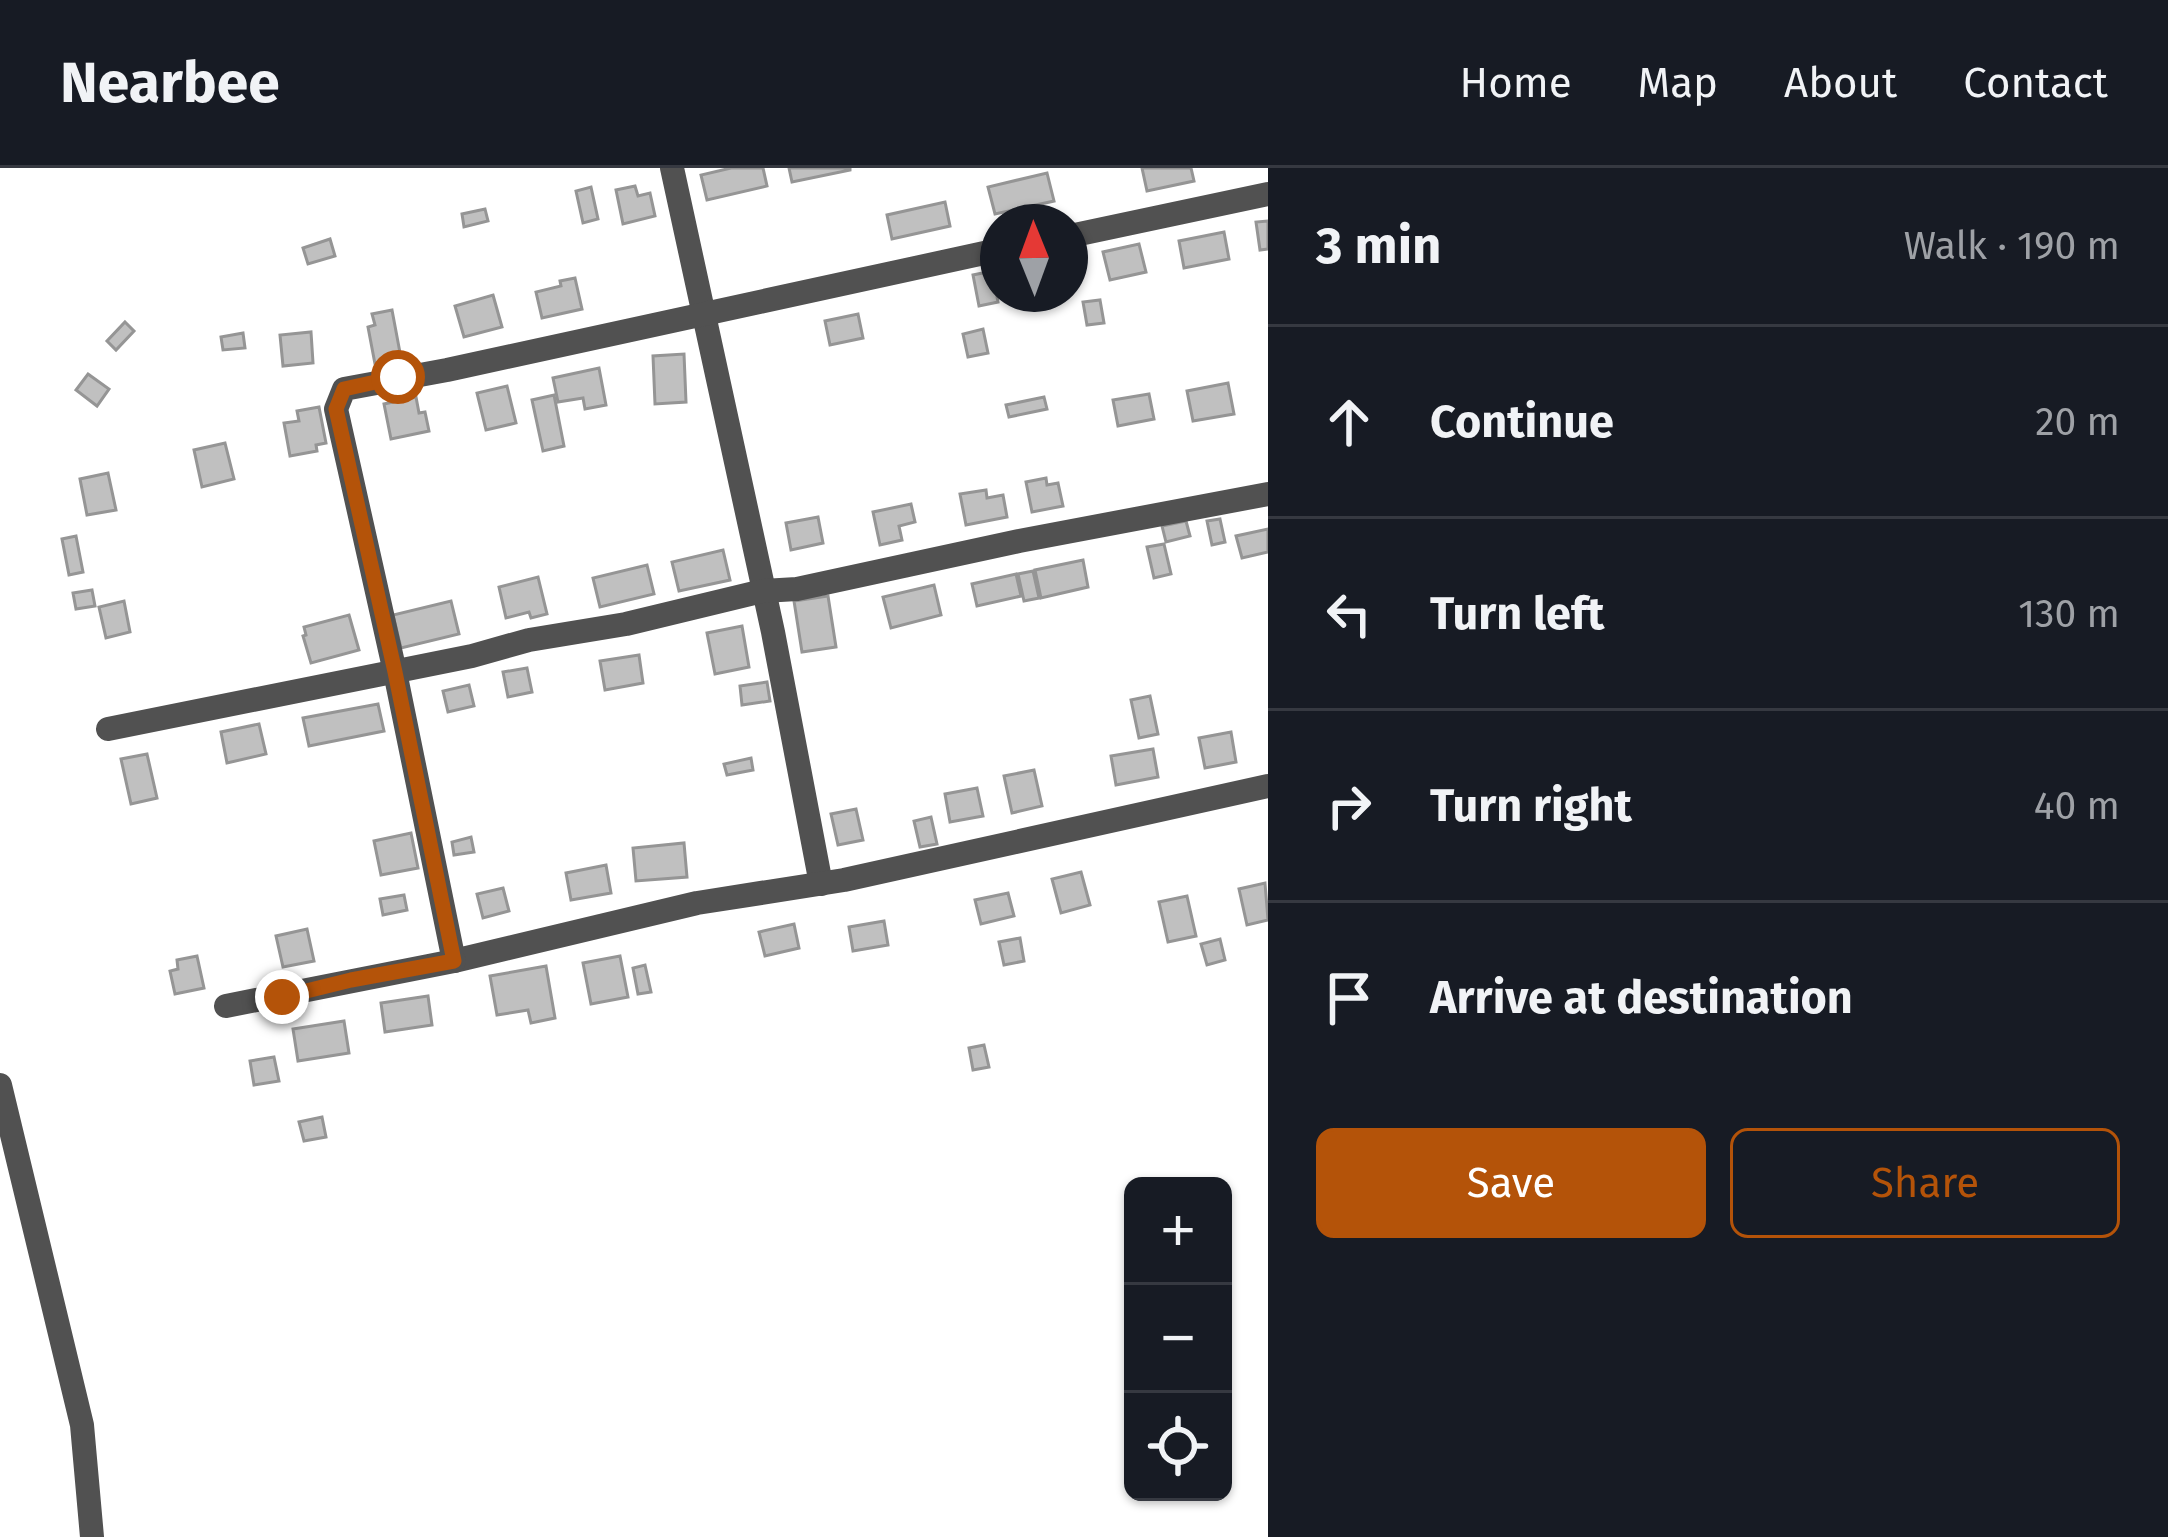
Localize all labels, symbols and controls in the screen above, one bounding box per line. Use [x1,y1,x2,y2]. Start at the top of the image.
text: Nearbee [60,49,280,117]
text: Home [1460,58,1572,108]
text: Map [1638,58,1718,108]
text: About [1784,58,1897,108]
text: Contact [1963,58,2108,108]
north arrow [980,204,1088,312]
text: 3 min [1316,215,1442,277]
text: Walk · 190 m [1904,223,2120,269]
route start [371,350,425,404]
icon: ahead [1316,389,1382,455]
text: Continue [1430,395,1614,449]
text: 20 m [2035,399,2120,445]
icon: left [1316,581,1382,647]
text: Turn left [1430,587,1604,641]
text: 130 m [2018,591,2120,637]
icon: right [1316,773,1382,839]
text: Turn right [1430,779,1632,833]
text: 40 m [2034,783,2120,829]
icon: arrive [1316,965,1382,1031]
route end [255,970,309,1024]
text: Arrive at destination [1430,971,1853,1025]
button: Save [1316,1128,1706,1238]
button: Share [1730,1128,2120,1238]
map controls [1124,1177,1232,1501]
button: + [1124,1177,1232,1285]
button: − [1124,1285,1232,1393]
button: locate [1124,1393,1232,1501]

